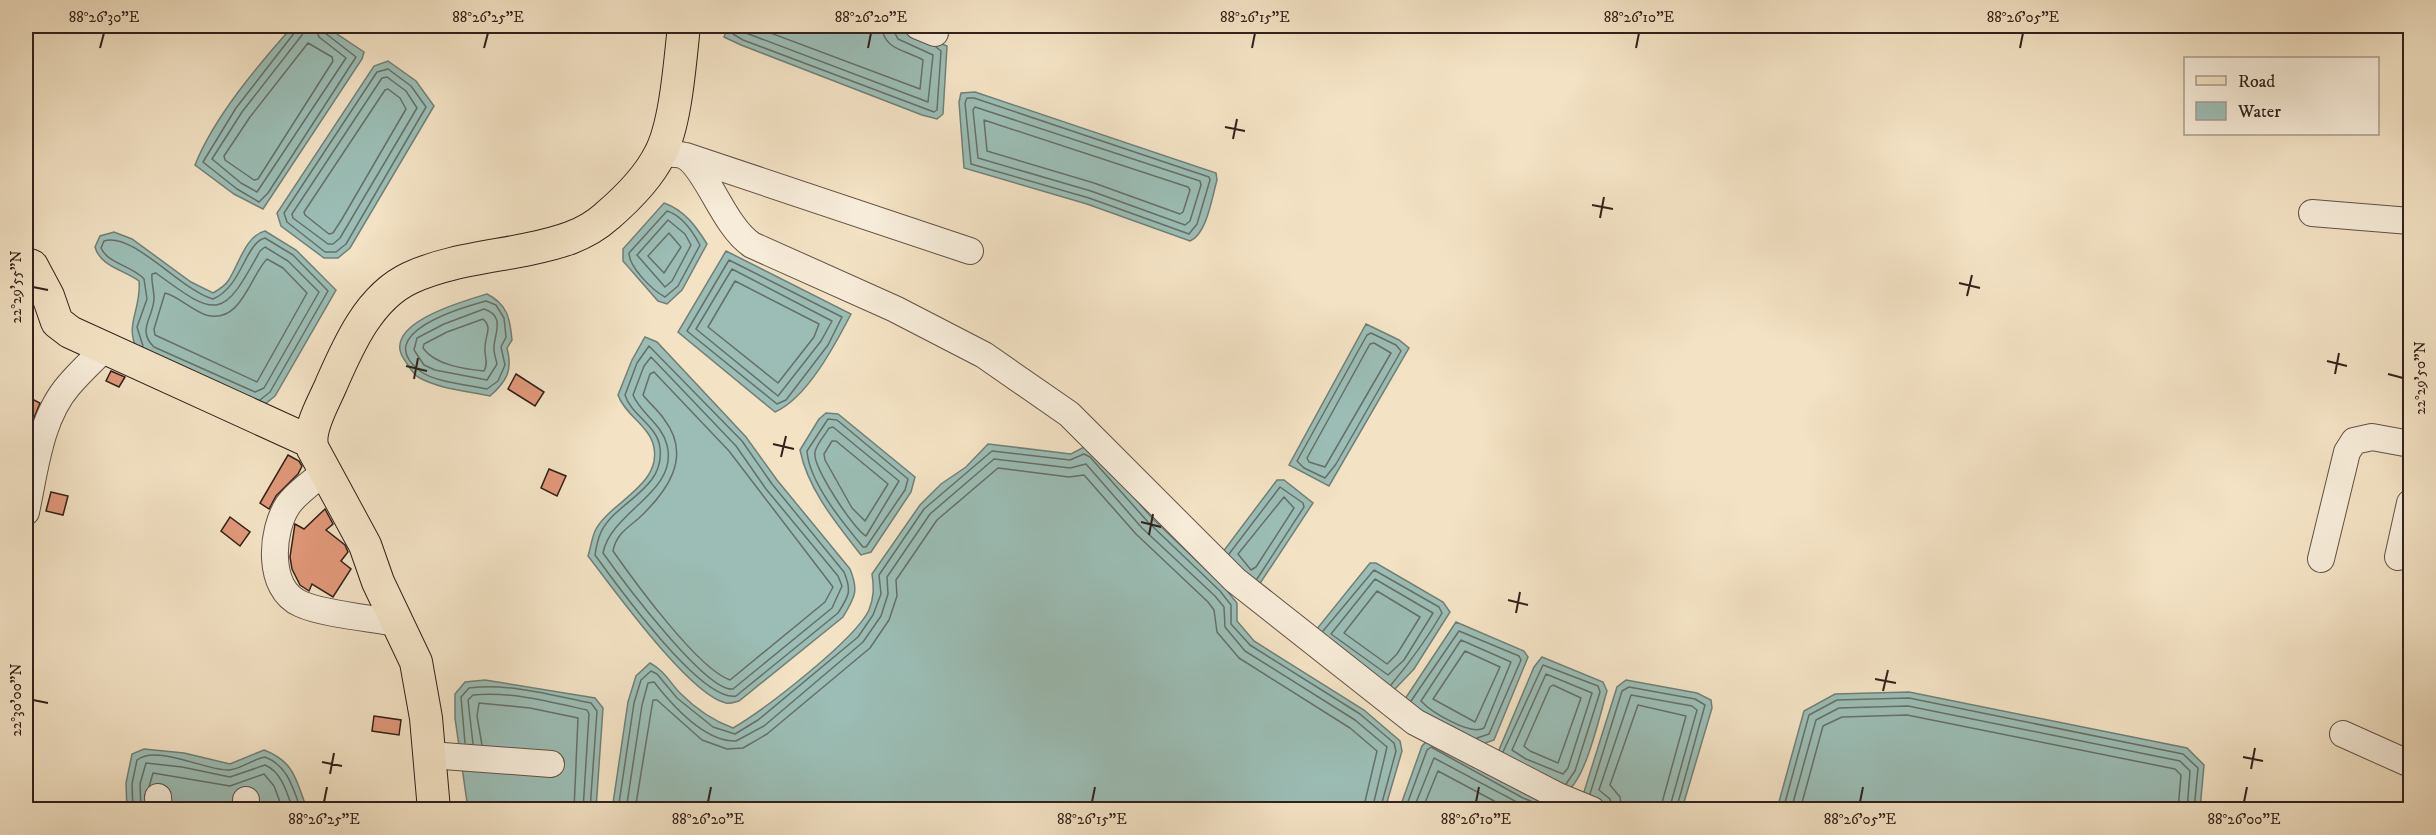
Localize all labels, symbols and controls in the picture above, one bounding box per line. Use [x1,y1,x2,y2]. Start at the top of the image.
text: 88°26'30"E [69,8,140,27]
text: 88°26'25"E [452,8,524,27]
text: 88°26'20"E [835,8,908,27]
text: 88°26'15"E [1220,8,1290,27]
text: 88°26'10"E [1604,8,1675,27]
text: 88°26'05"E [1987,8,2060,27]
legend [2184,57,2379,135]
text: Road [2238,71,2275,93]
text: Water [2237,101,2281,123]
text: 22°29'55"N [7,251,26,323]
text: 22°29'50"N [2411,341,2430,415]
text: 22°30'00"N [7,664,26,736]
text: 88°26'25"E [288,810,360,829]
text: 88°26'20"E [672,810,745,829]
text: 88°26'15"E [1057,810,1127,829]
text: 88°26'10"E [1441,810,1512,829]
text: 88°26'05"E [1824,810,1897,829]
text: 88°26'00"E [2207,810,2281,829]

